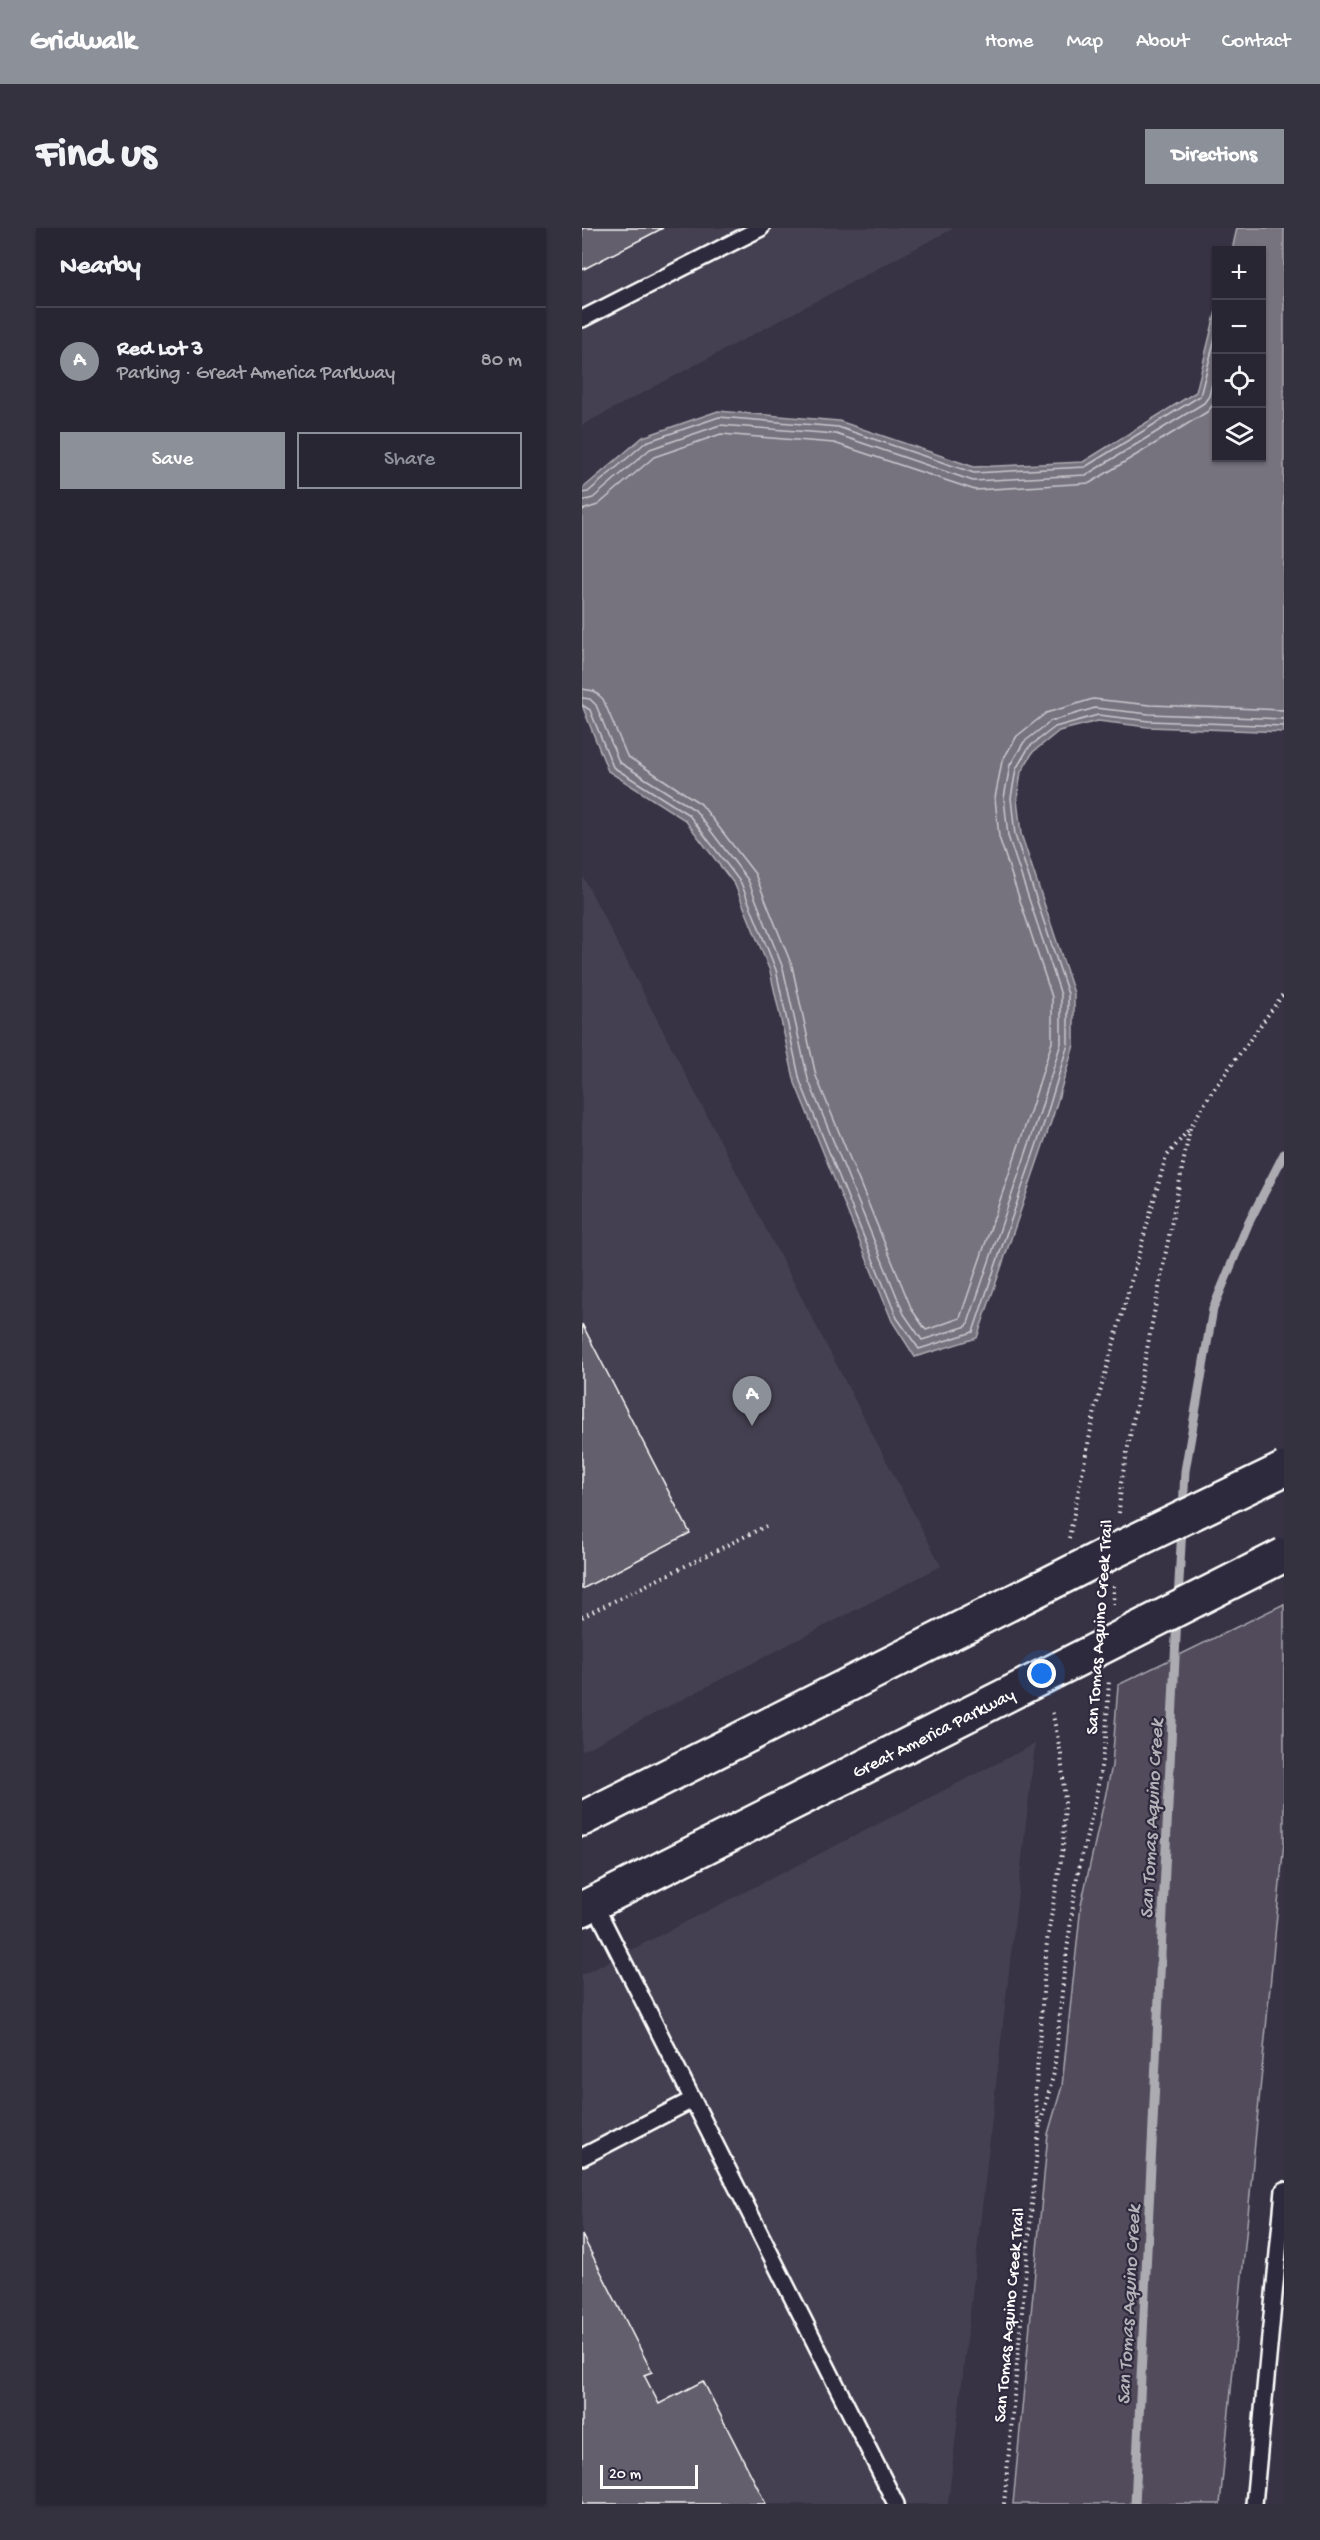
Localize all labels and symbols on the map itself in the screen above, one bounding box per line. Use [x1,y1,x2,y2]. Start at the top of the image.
pin: A [732,1376,772,1426]
street label: San Tomas Aquino Creek Trail [1083,1519,1118,1735]
your location [1027,1659,1056,1688]
street label: Great America Parkway [849,1685,1019,1784]
water label: San Tomas Aquino Creek [1137,1717,1170,1919]
water label: San Tomas Aquino Creek [1114,2203,1147,2405]
street label: San Tomas Aquino Creek Trail [991,2207,1030,2423]
scale bar [600,2462,698,2490]

